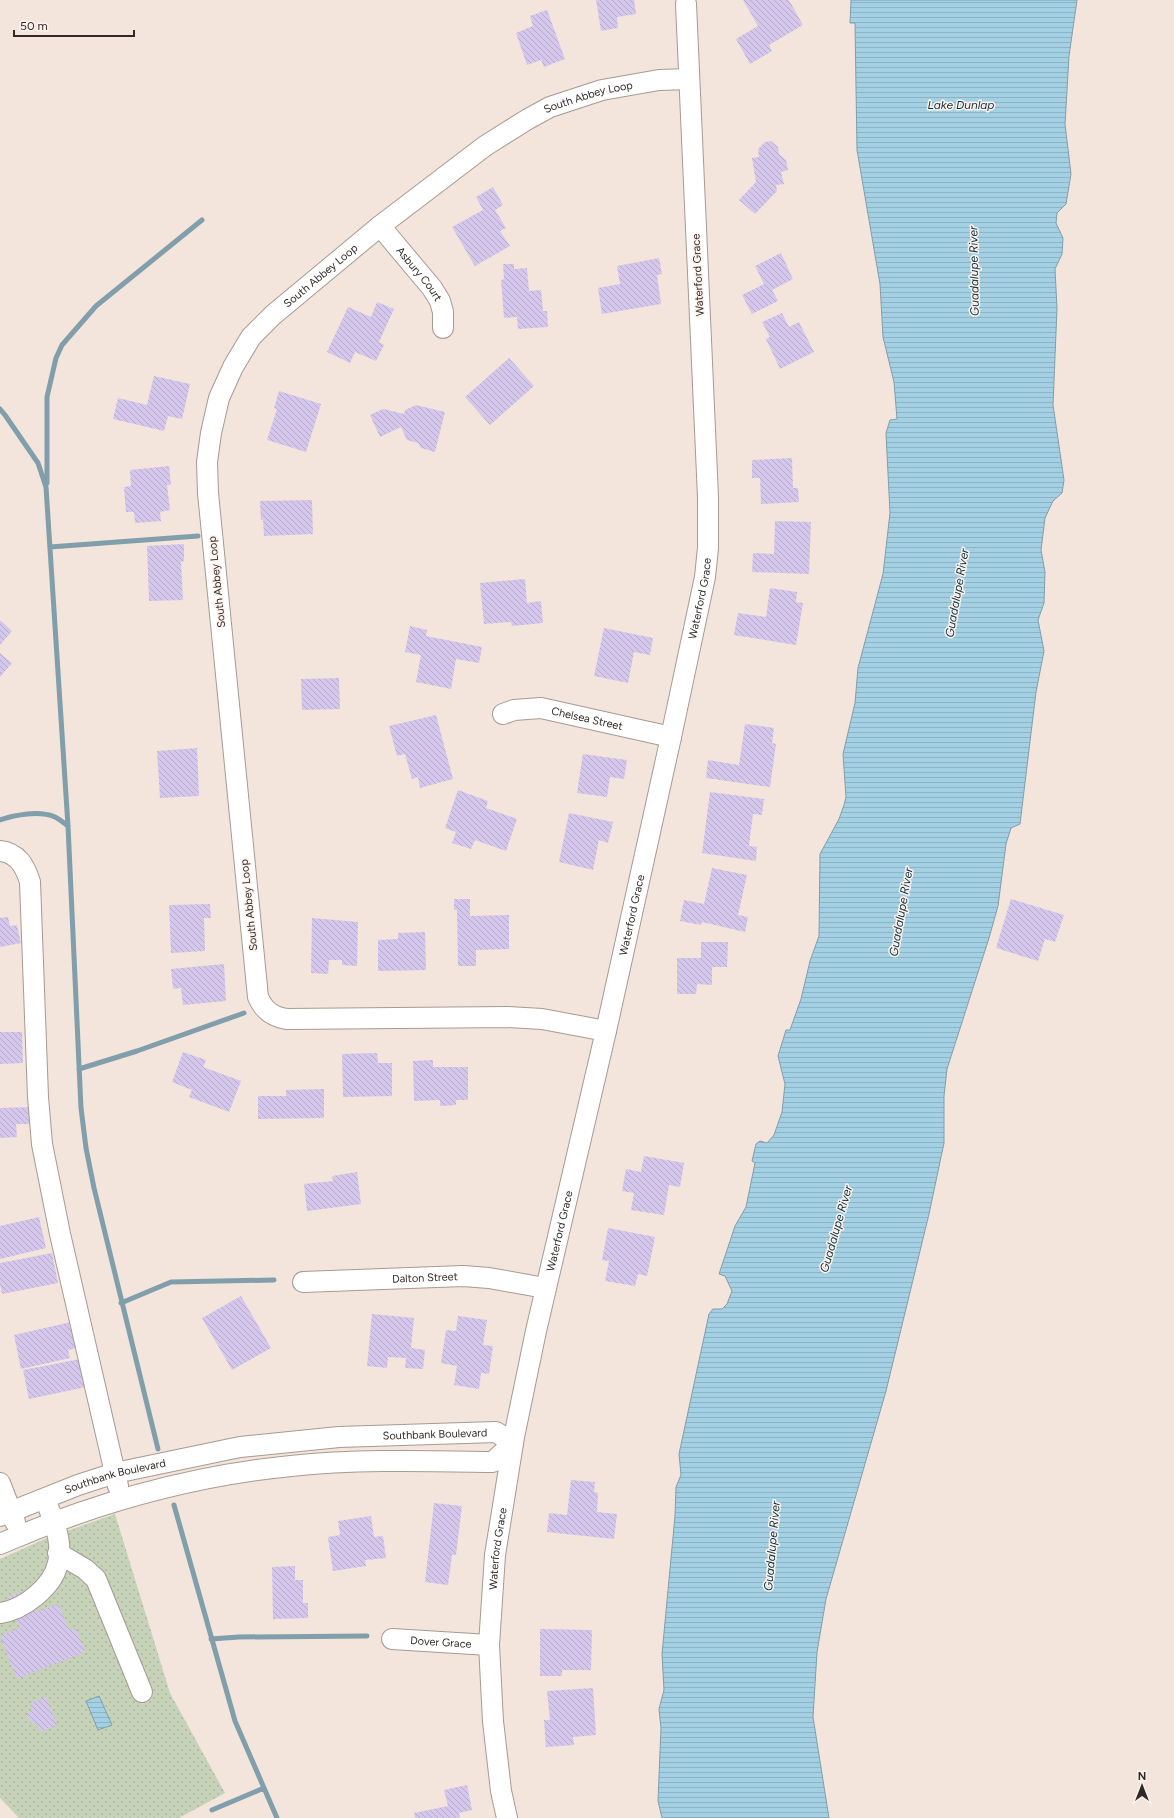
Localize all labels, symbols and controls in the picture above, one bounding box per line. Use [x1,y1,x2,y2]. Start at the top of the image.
scale bar [14,12,134,38]
text: 50 m [20,19,48,33]
street label: South Abbey Loop [541,78,634,116]
water label: Lake Dunlap [928,98,994,112]
water label: Guadalupe River [966,225,982,316]
street label: Waterford Grace [689,233,707,317]
street label: South Abbey Loop [281,241,360,310]
street label: Asbury Court [394,244,445,303]
street label: South Abbey Loop [206,535,228,628]
water label: Guadalupe River [942,547,972,639]
street label: Waterford Grace [685,557,713,640]
street label: Chelsea Street [550,704,624,733]
street label: South Abbey Loop [238,858,260,951]
water label: Guadalupe River [886,866,916,958]
street label: Waterford Grace [616,873,647,957]
water label: Guadalupe River [817,1183,855,1274]
street label: Waterford Grace [544,1189,575,1273]
street label: Dalton Street [392,1270,458,1285]
street label: Southbank Boulevard [382,1426,488,1442]
street label: Southbank Boulevard [62,1456,167,1496]
water label: Guadalupe River [761,1500,783,1591]
street label: Waterford Grace [486,1507,509,1590]
street label: Dover Grace [410,1634,472,1650]
north arrow [1122,1766,1162,1806]
text: N [1138,1770,1146,1783]

